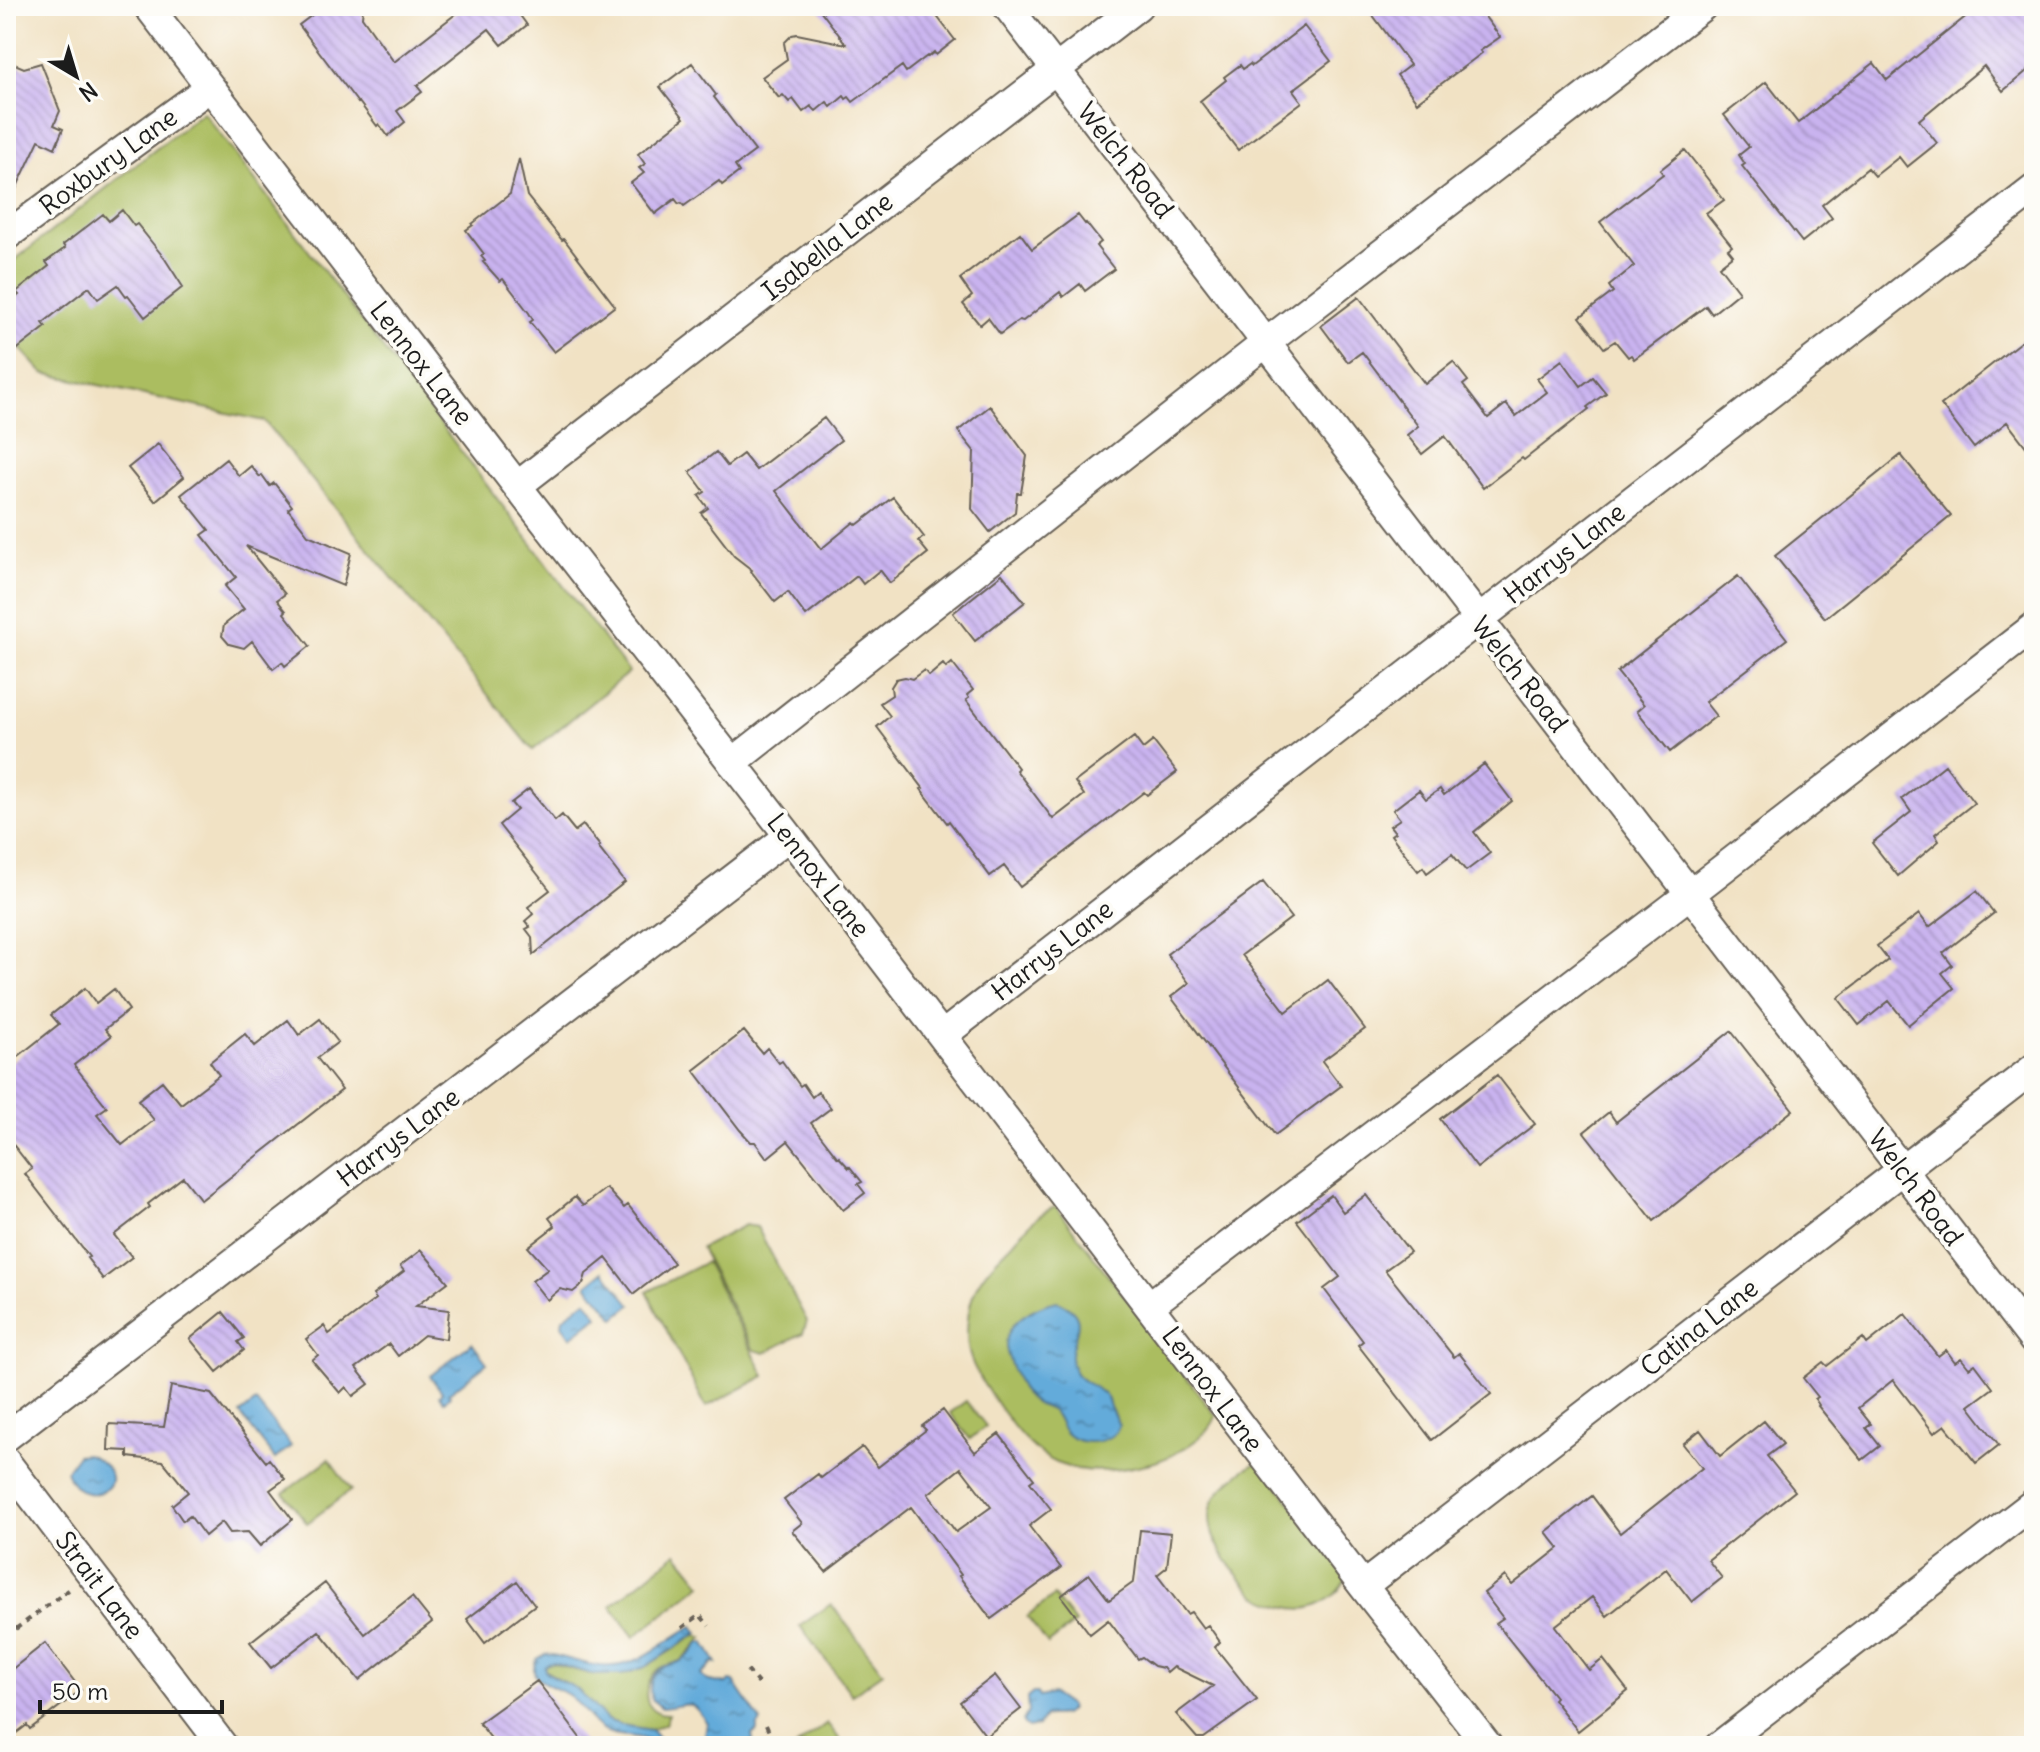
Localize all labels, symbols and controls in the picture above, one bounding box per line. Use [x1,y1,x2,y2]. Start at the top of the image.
north arrow [36,36,116,116]
text: N [74,76,103,107]
street label: Welch Road [1071,96,1181,224]
street label: Roxbury Lane [33,100,183,222]
street label: Isabella Lane [755,185,899,307]
street label: Lennox Lane [363,294,481,432]
street label: Harrys Lane [1497,495,1631,611]
street label: Welch Road [1465,610,1575,738]
street label: Lennox Lane [760,806,878,944]
street label: Harrys Lane [985,892,1119,1008]
street label: Harrys Lane [330,1080,466,1194]
street label: Welch Road [1861,1122,1971,1252]
street label: Catina Lane [1634,1271,1764,1383]
street label: Lennox Lane [1155,1320,1271,1458]
street label: Strait Lane [49,1525,151,1645]
scale bar [40,1664,222,1714]
text: 50 m [52,1676,108,1706]

